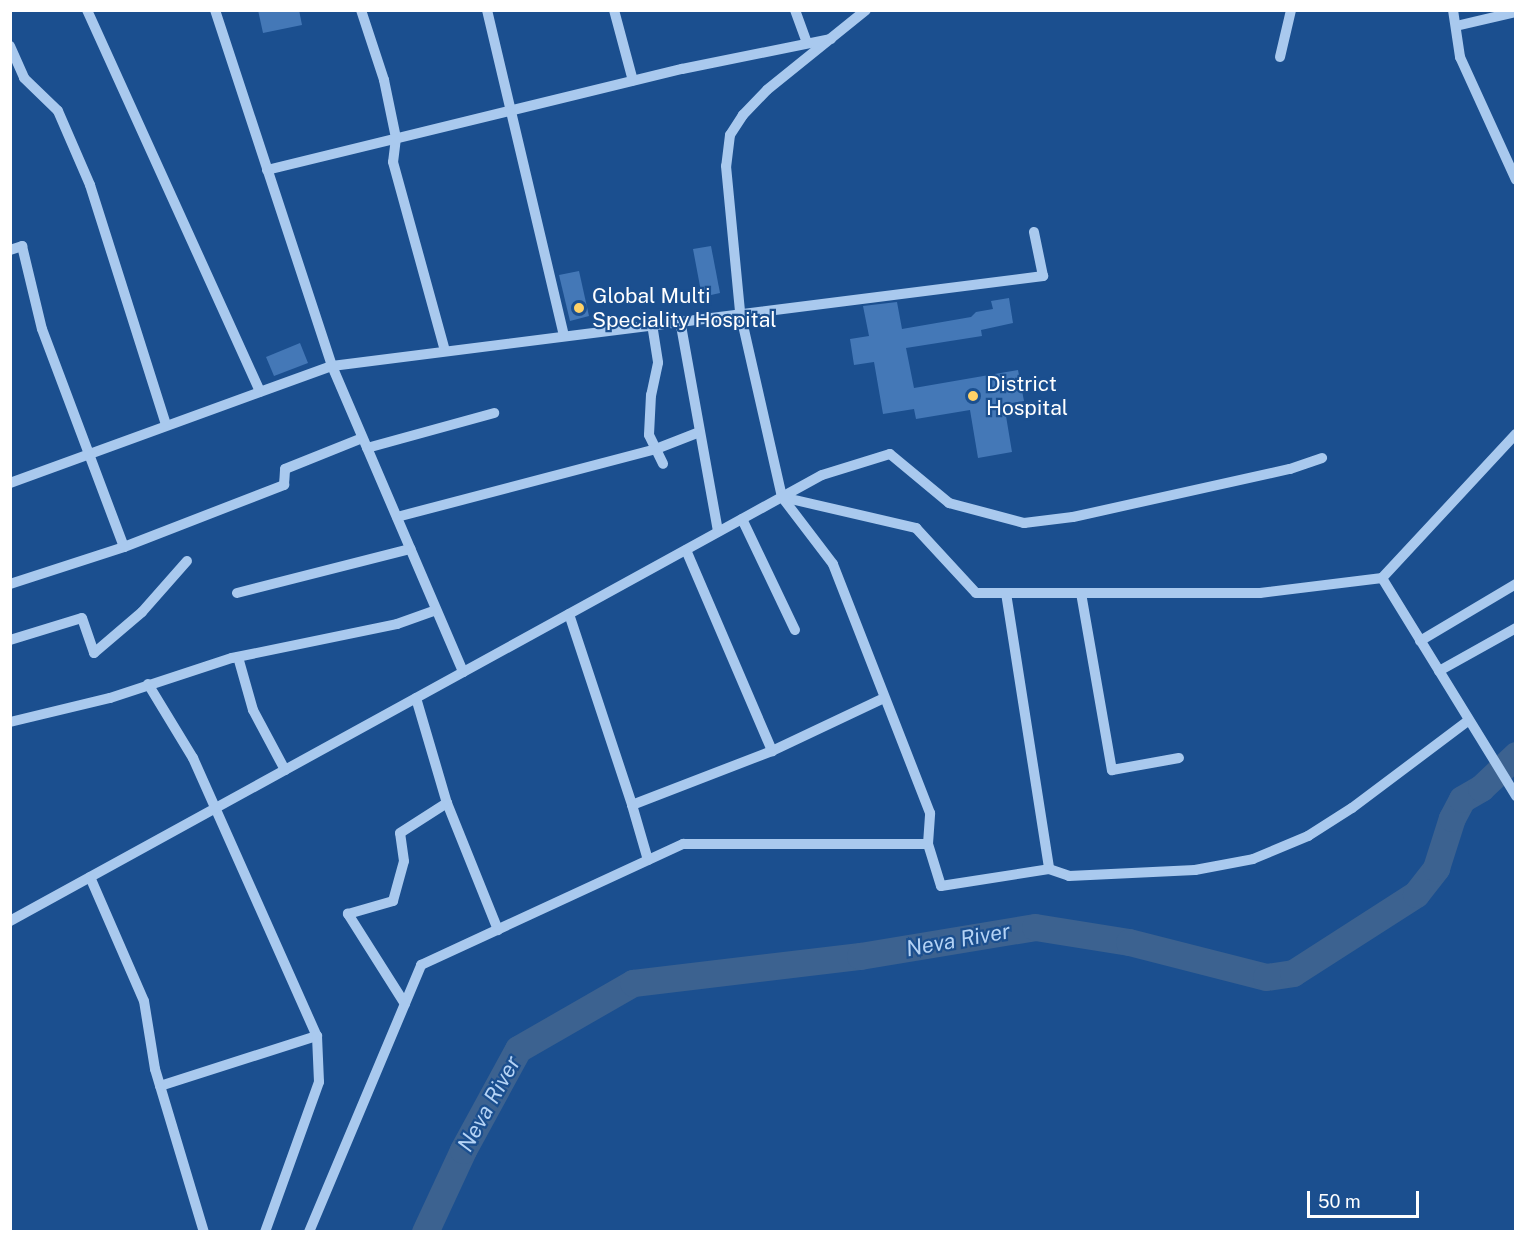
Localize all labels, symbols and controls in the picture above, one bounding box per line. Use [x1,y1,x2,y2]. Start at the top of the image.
place label: Global Multi Speciality Hospital [592,283,777,333]
marker: Global Multi Speciality Hospital [570,299,588,317]
place label: District Hospital [986,371,1068,421]
marker: District Hospital [964,387,982,405]
water label: Neva River [904,918,1012,962]
water label: Neva River [452,1052,526,1156]
scale bar [1310,1179,1422,1217]
text: 50 m [1318,1191,1361,1212]

